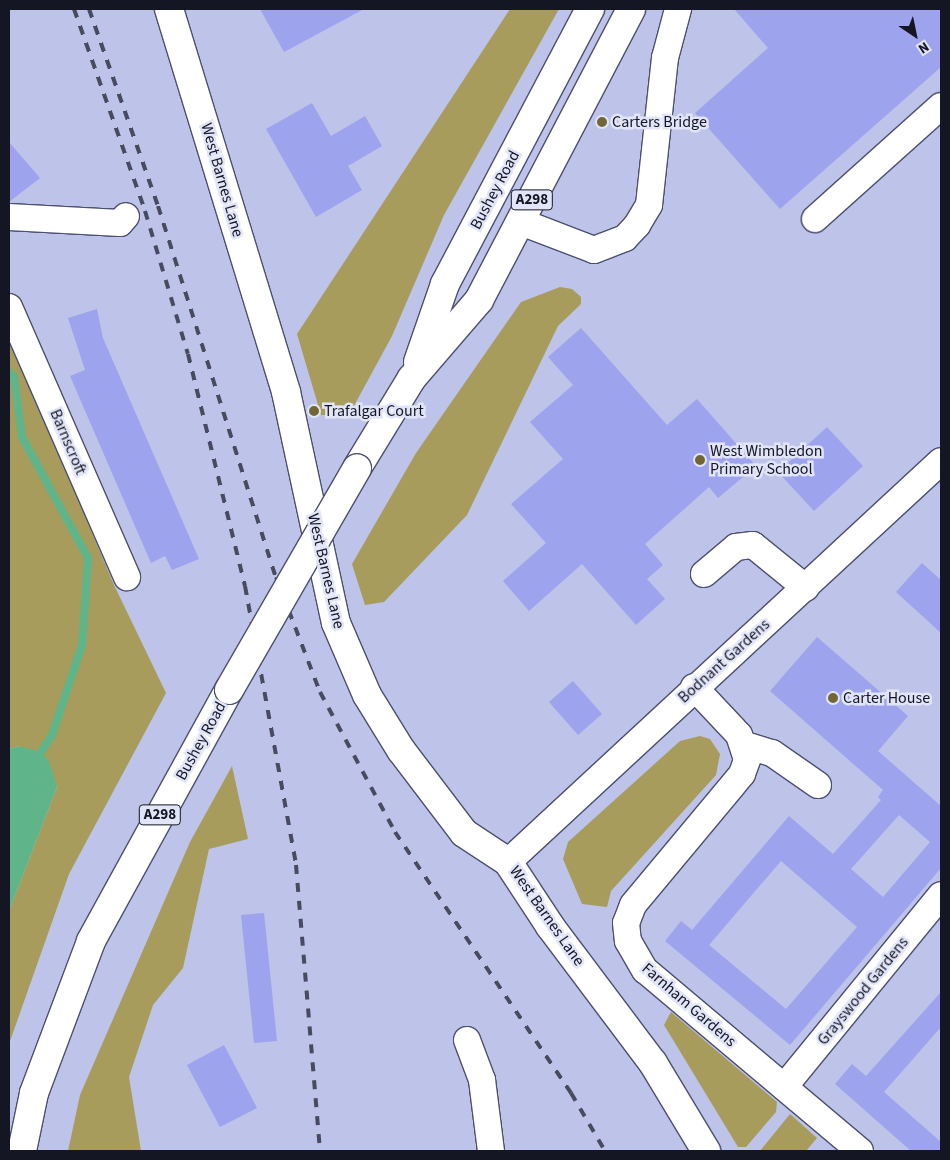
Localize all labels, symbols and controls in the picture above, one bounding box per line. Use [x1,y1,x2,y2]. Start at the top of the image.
north arrow [890,10,940,60]
text: N [914,37,933,58]
place label: Carters Bridge [612,112,707,132]
marker: Carters Bridge [596,116,608,128]
street label: West Barnes Lane [197,121,247,239]
street label: Bushey Road [466,147,524,233]
road number: A298 [511,188,553,212]
place label: Trafalgar Court [324,401,424,421]
marker: Trafalgar Court [308,405,320,417]
street label: Barnscroft [46,406,90,478]
place label: West Wimbledon Primary School [710,441,822,479]
marker: West Wimbledon Primary School [694,454,706,466]
street label: West Barnes Lane [303,512,349,630]
street label: Bodnant Gardens [674,615,774,707]
place label: Carter House [843,688,930,708]
marker: Carter House [827,692,839,704]
street label: Bushey Road [172,698,230,784]
road number: A298 [139,802,181,828]
street label: West Barnes Lane [505,862,589,970]
street label: Grayswood Gardens [813,933,913,1049]
street label: Farnham Gardens [638,959,740,1051]

